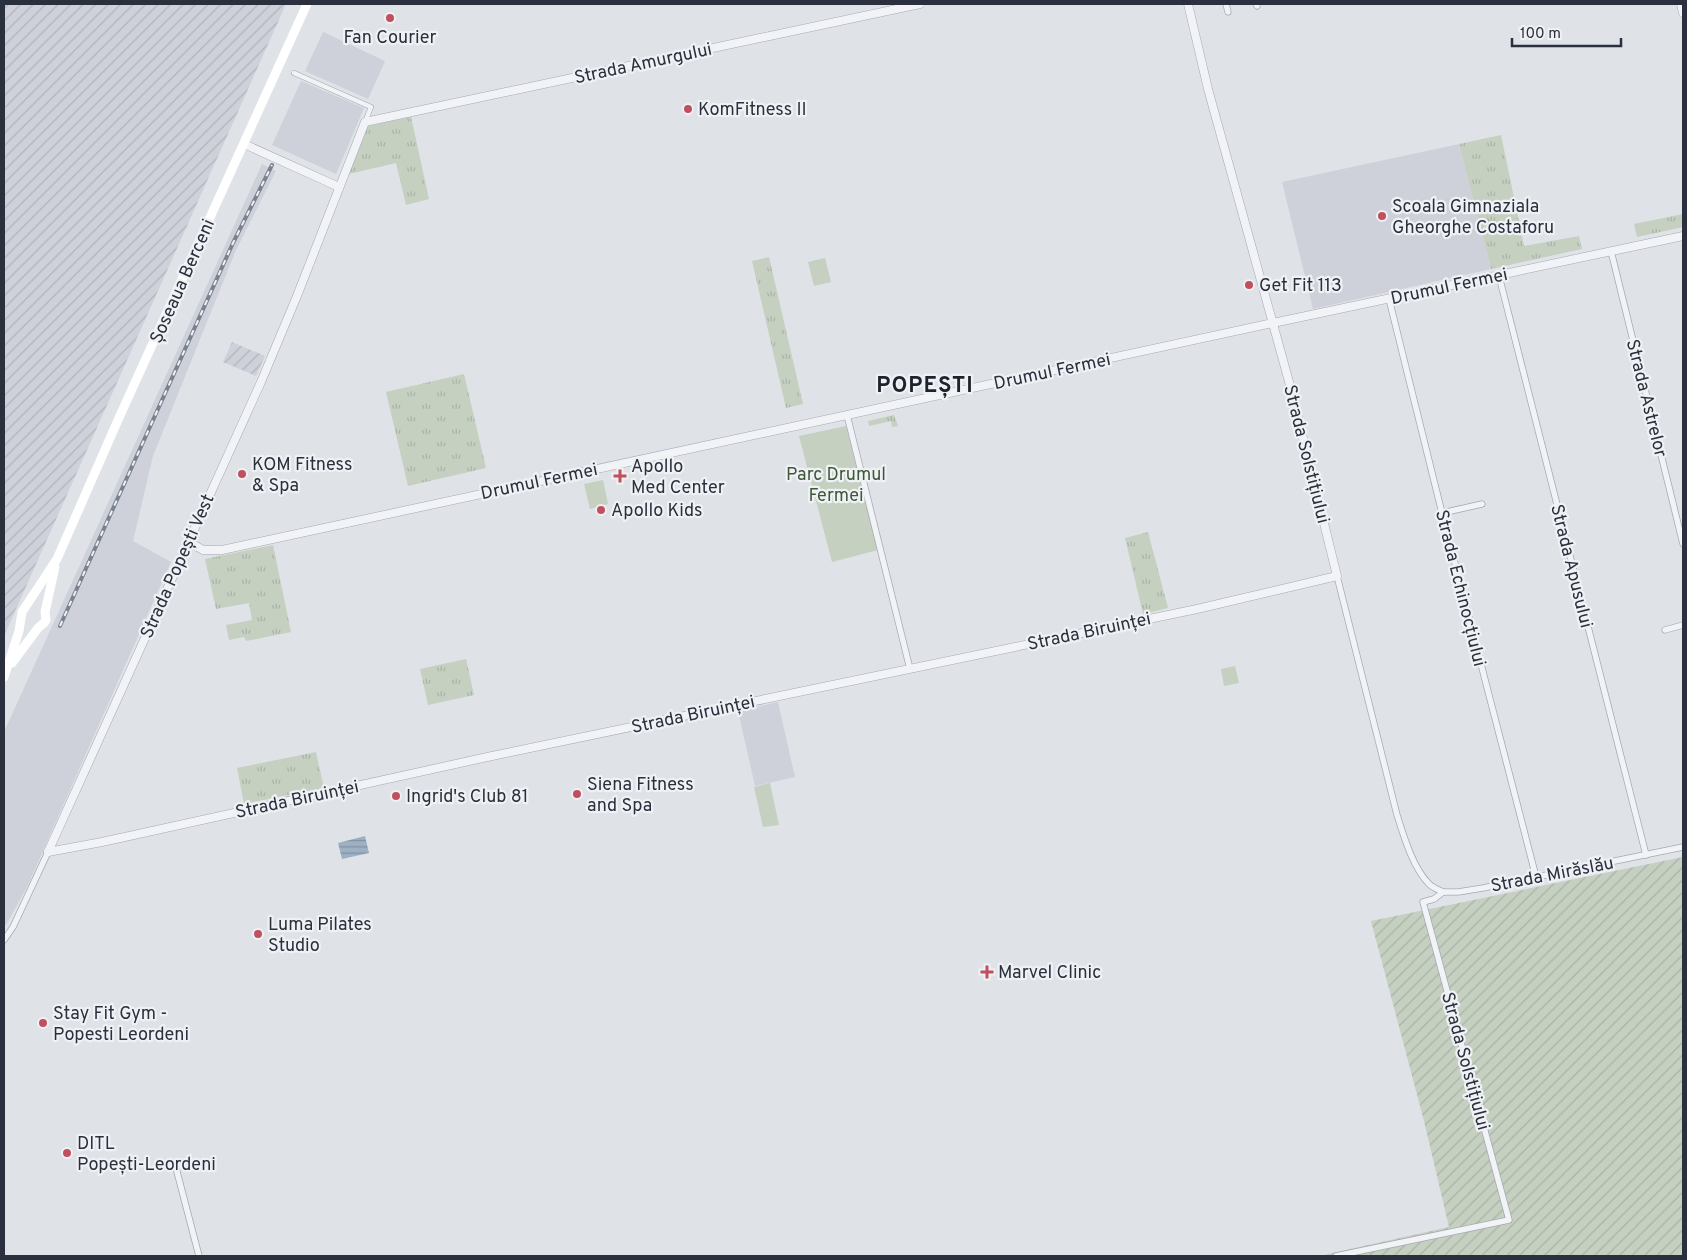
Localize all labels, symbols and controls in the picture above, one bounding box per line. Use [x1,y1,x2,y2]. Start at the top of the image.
marker: Fan Courier [384,12,396,24]
scale bar [1512,15,1621,47]
text: 100 m [1520,25,1561,44]
place label: Fan Courier [343,27,437,50]
street label: Strada Amurgului [572,39,714,90]
place label: KomFitness II [698,99,807,122]
marker: KomFitness II [682,103,694,115]
place label: Scoala Gimnaziala Gheorghe Costaforu [1392,196,1554,240]
marker: Scoala Gimnaziala Gheorghe Costaforu [1376,210,1388,222]
street label: Șoseaua Berceni [146,216,221,347]
street label: Drumul Fermei [1389,264,1510,311]
place label: Get Fit 113 [1259,275,1342,298]
marker: Get Fit 113 [1243,279,1255,291]
street label: Strada Astrelor [1620,337,1671,460]
street label: Drumul Fermei [992,349,1113,396]
district label: POPEȘTI [876,373,974,400]
street label: Strada Solstițiului [1277,383,1334,526]
place label: KOM Fitness & Spa [252,454,353,498]
place label: Apollo Med Center [631,456,725,500]
street label: Drumul Fermei [479,459,600,506]
park label: Parc Drumul Fermei [786,464,886,508]
marker: KOM Fitness & Spa [236,468,248,480]
marker: Apollo Med Center [613,469,627,483]
street label: Strada Popești Vest [136,491,221,642]
place label: Apollo Kids [611,500,702,523]
street label: Strada Apusului [1544,502,1597,631]
marker: Apollo Kids [595,504,607,516]
street label: Strada Echinocțiului [1429,508,1490,669]
street label: Strada Biruinței [1026,608,1153,657]
street label: Strada Biruinței [630,691,757,740]
place label: Siena Fitness and Spa [587,774,694,818]
street label: Strada Biruinței [234,776,361,825]
place label: Ingrid's Club 81 [406,786,528,809]
marker: Siena Fitness and Spa [571,788,583,800]
marker: Ingrid's Club 81 [390,790,402,802]
street label: Strada Mirăslău [1489,852,1616,899]
place label: Luma Pilates Studio [268,914,372,958]
marker: Luma Pilates Studio [252,928,264,940]
place label: Marvel Clinic [998,962,1101,985]
marker: Marvel Clinic [980,965,994,979]
street label: Strada Solstițiului [1435,990,1494,1133]
place label: Stay Fit Gym - Popesti Leordeni [53,1003,189,1047]
marker: Stay Fit Gym - Popesti Leordeni [37,1017,49,1029]
place label: DITL Popești-Leordeni [77,1133,216,1177]
marker: DITL Popești-Leordeni [61,1147,73,1159]

